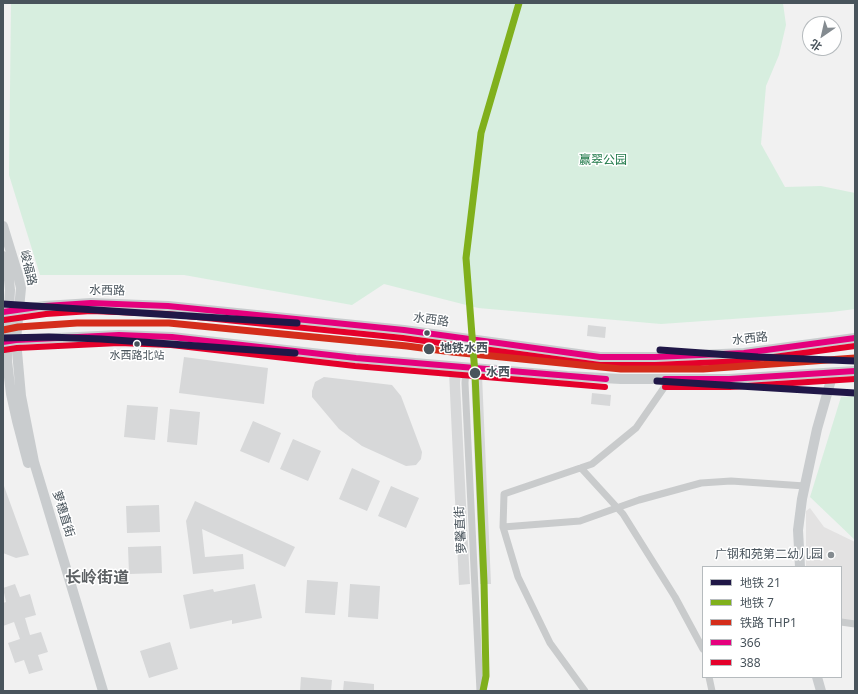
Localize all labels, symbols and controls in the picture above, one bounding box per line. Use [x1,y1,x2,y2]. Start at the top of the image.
north arrow [802,16,842,56]
text: 北 [807,36,824,55]
park label: 赢翠公园 [579,154,627,168]
street label: 峻福路 [17,249,39,287]
street label: 水西路 [89,283,125,299]
street label: 水西路 [412,310,450,330]
unlabelled marker [422,328,432,338]
street label: 水西路 [731,330,769,348]
marker: 水西路北站 [132,339,142,349]
marker: 地铁水西 [422,342,436,356]
place label: 地铁水西 [440,342,488,356]
place label: 水西路北站 [110,349,164,363]
marker: 水西 [468,366,482,380]
place label: 水西 [486,366,510,380]
street label: 萝穗直街 [49,489,77,539]
street label: 萝馨直街 [453,506,469,554]
place label: 广钢和苑第二幼儿园 [715,548,823,562]
marker: 广钢和苑第二幼儿园 [826,550,836,560]
legend [702,566,842,678]
district label: 长岭街道 [65,568,129,588]
text: 地铁 21 [740,574,781,591]
text: 地铁 7 [740,594,774,611]
text: 铁路 THP1 [740,614,797,631]
text: 366 [740,634,761,651]
text: 388 [740,654,761,671]

